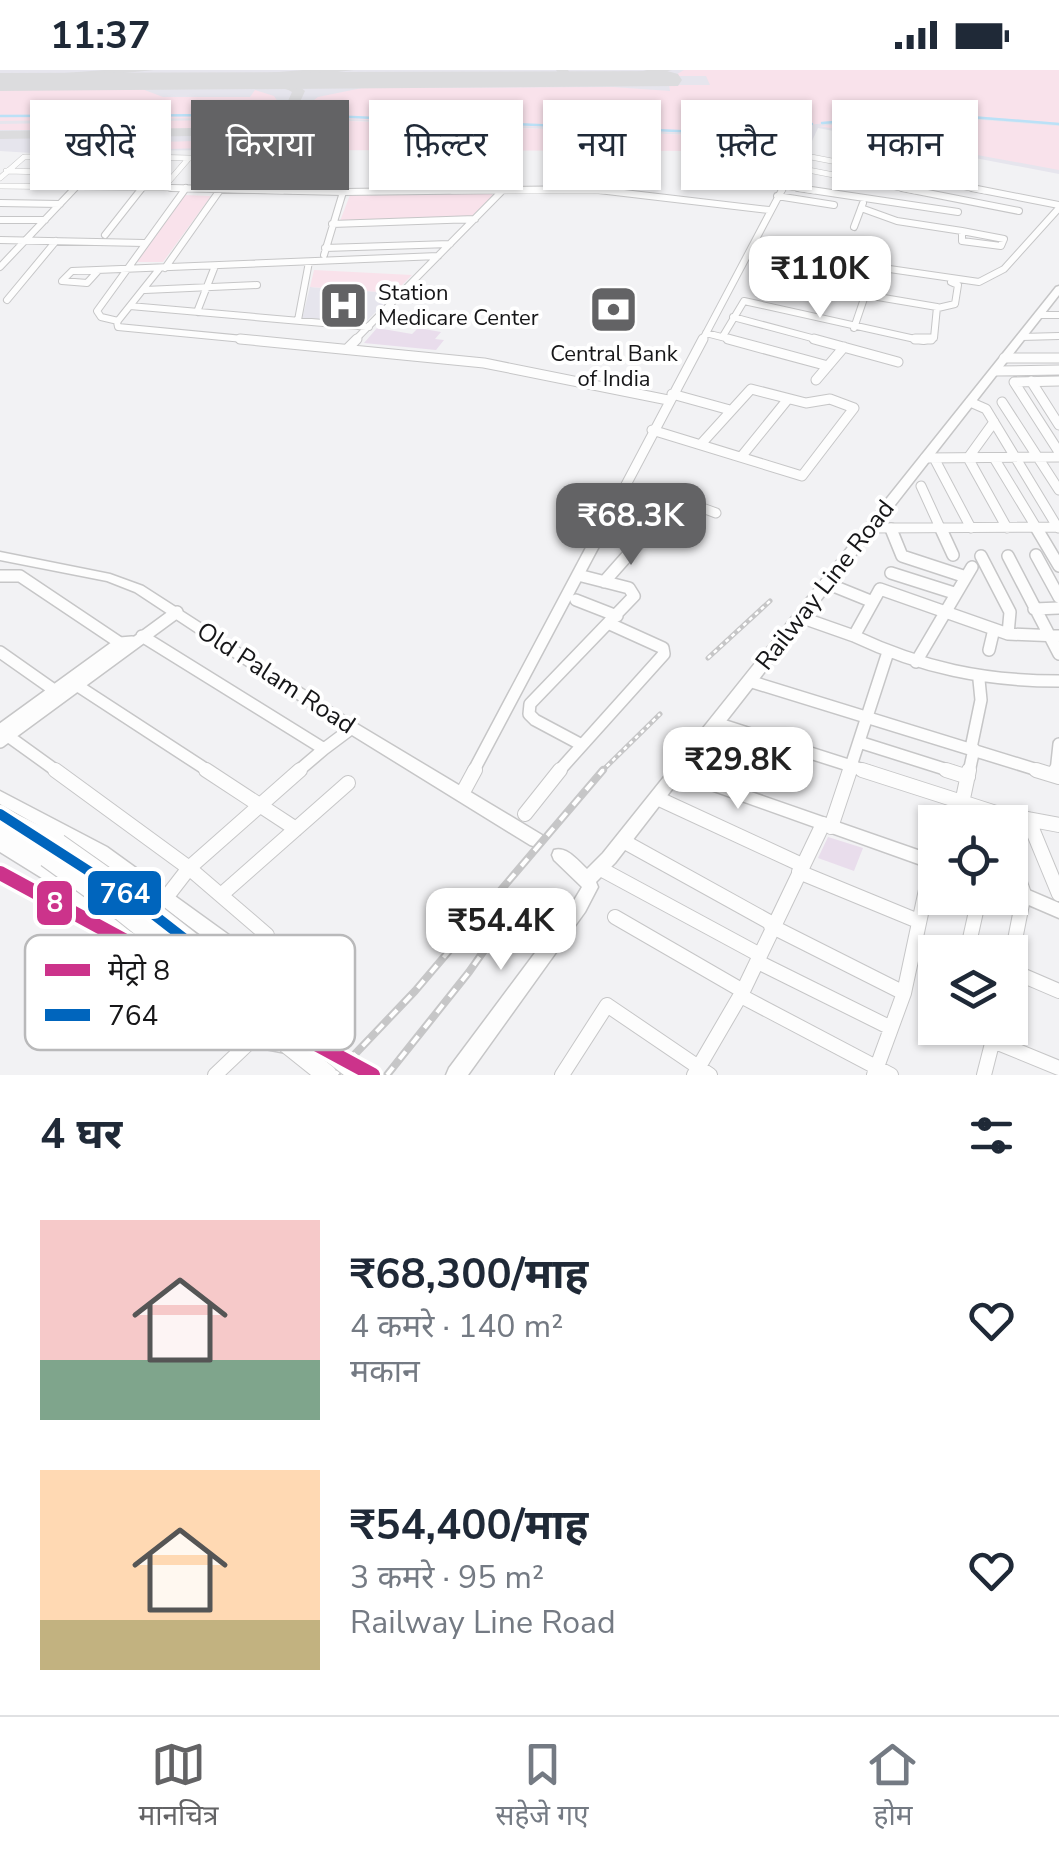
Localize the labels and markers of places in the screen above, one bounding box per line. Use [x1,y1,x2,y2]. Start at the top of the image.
pin: ₹110K [750,236,890,321]
place label: Station Medicare Center [378,278,539,333]
hospital icon: Station Medicare Center [317,280,369,332]
bank icon: Central Bank of India [588,284,640,336]
place label: Central Bank of India [550,339,679,394]
pin: ₹68.3K [550,483,712,568]
pin: ₹29.8K [657,727,819,812]
pin: ₹54.4K [420,888,582,973]

